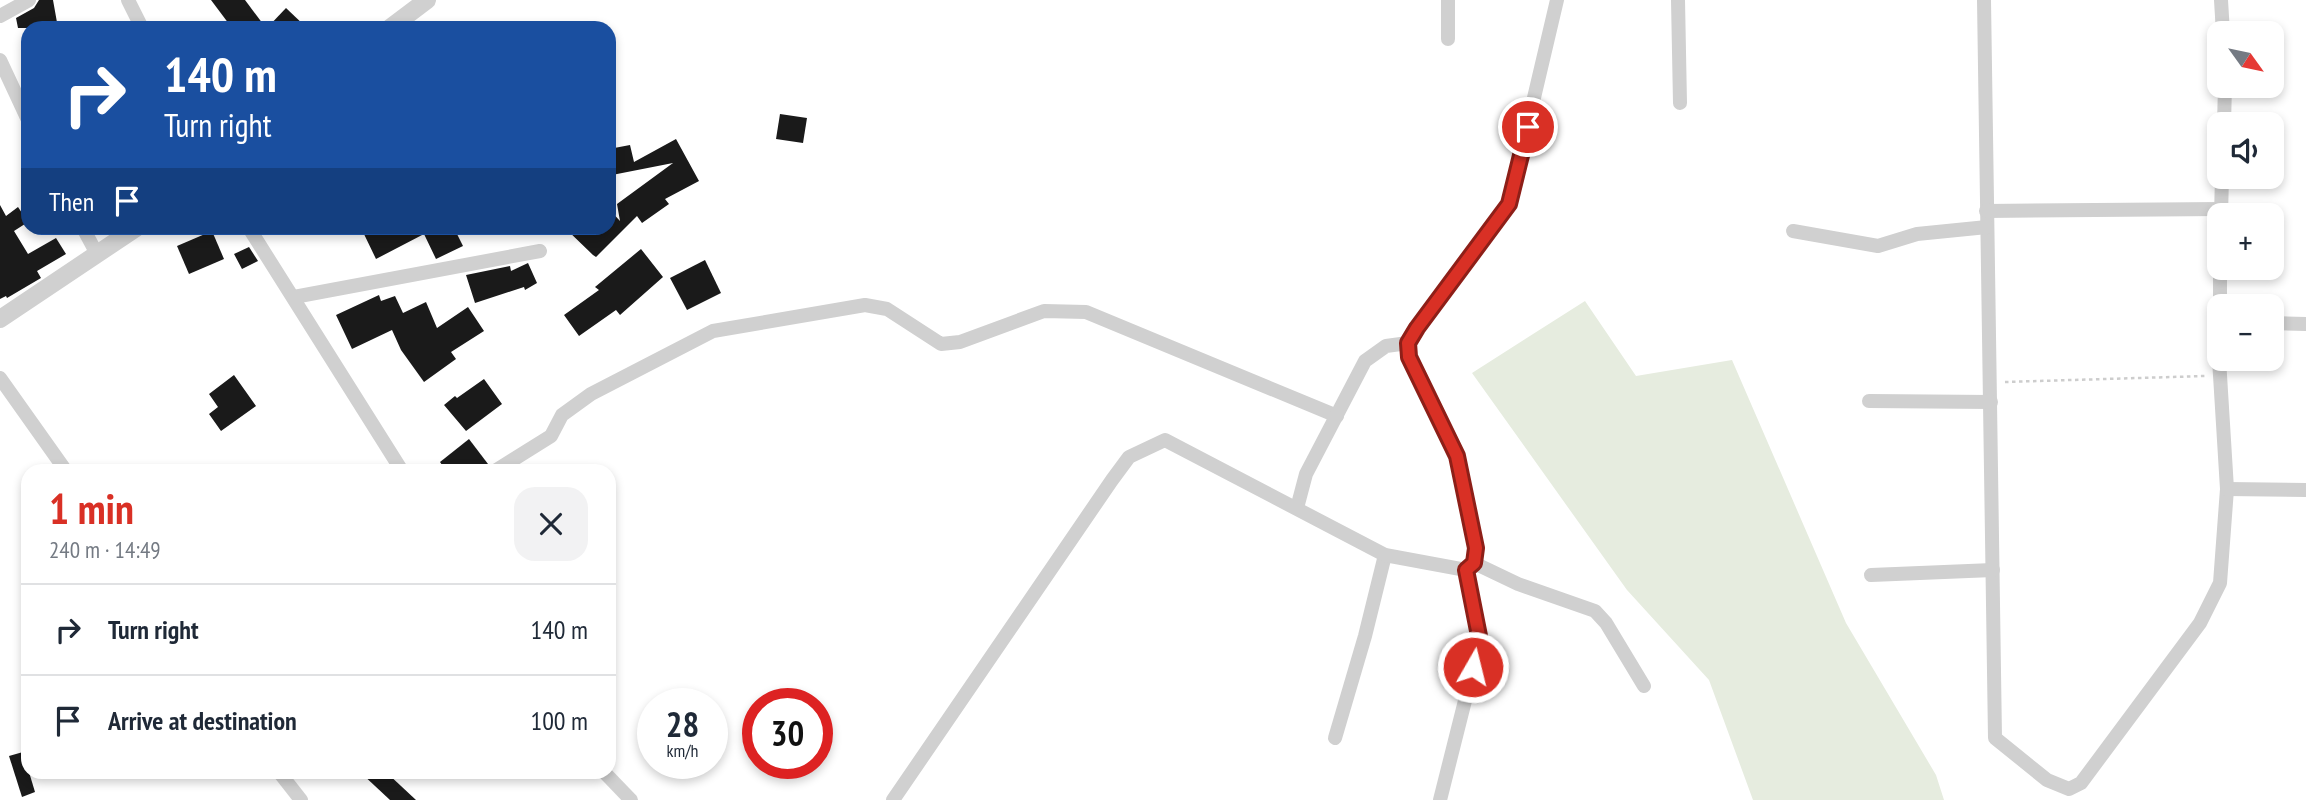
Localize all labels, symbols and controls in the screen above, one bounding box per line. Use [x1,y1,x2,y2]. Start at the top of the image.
north arrow [2207,21,2284,98]
map controls [2207,21,2284,371]
text: 140 m [164,42,277,106]
icon: right [49,49,140,140]
pin [1498,97,1558,157]
text: Turn right [164,104,272,146]
icon: arrive [1509,108,1547,146]
button: sound [2207,112,2284,189]
icon: arrive [108,182,146,220]
text: Then [49,185,94,218]
button: + [2207,203,2284,280]
button: − [2207,294,2284,371]
text: 1 min [49,481,134,536]
button: close [514,487,588,561]
text: 240 m · 14:49 [49,535,161,564]
icon: right [49,611,87,649]
text: Turn right [108,613,199,646]
text: 140 m [530,613,588,646]
position arrow [1436,630,1510,704]
speed limit sign: 30 [742,688,833,779]
text: 28 [666,701,699,747]
icon: arrive [49,702,87,740]
text: Arrive at destination [108,704,297,737]
text: 100 m [530,704,588,737]
text: km/h [667,739,698,762]

